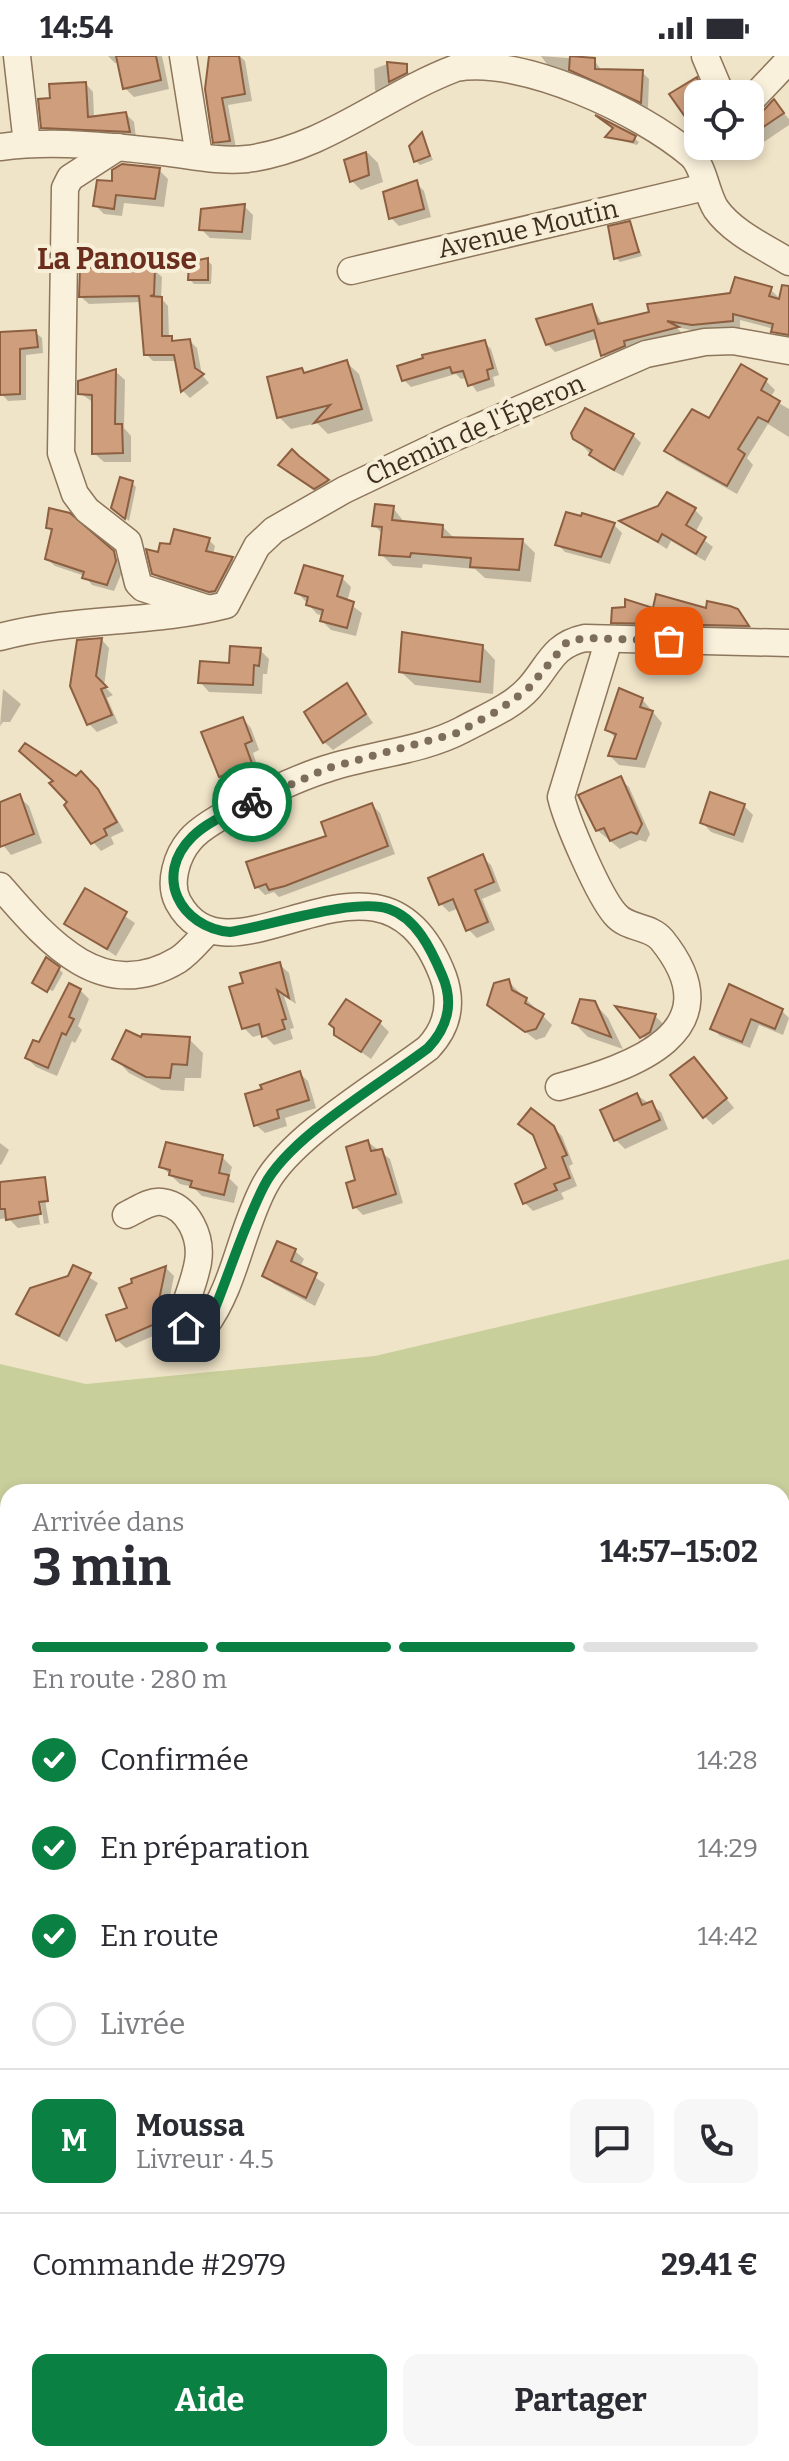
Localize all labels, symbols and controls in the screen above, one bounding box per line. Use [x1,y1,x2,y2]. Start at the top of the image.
text: 14:54 [40,10,113,46]
map controls [684,80,764,160]
button: locate [684,80,764,160]
street label: Avenue Moutin [435,193,622,265]
district label: La Panouse [37,241,197,277]
street label: Chemin de l'Éperon [361,368,590,492]
pin [635,607,703,675]
icon: bag [647,619,691,663]
courier [212,762,292,842]
icon: bike [230,780,274,824]
pin [152,1294,220,1362]
icon: home [164,1306,208,1350]
text: Arrivée dans [32,1507,185,1538]
text: 14:57–15:02 [600,1534,758,1570]
text: 3 min [32,1536,171,1599]
text: En route · 280 m [32,1664,227,1695]
icon: check [32,1738,76,1782]
text: Confirmée [100,1742,249,1778]
text: 14:28 [697,1745,758,1776]
icon: check [32,1826,76,1870]
text: En préparation [100,1830,309,1866]
text: 14:29 [697,1833,758,1864]
icon: check [32,1914,76,1958]
text: En route [100,1918,219,1954]
text: 14:42 [697,1921,758,1952]
text: Livrée [100,2006,186,2042]
button: chat [570,2099,654,2183]
button: phone [674,2099,758,2183]
text: Moussa [136,2108,245,2144]
text: M [61,2123,87,2159]
text: Livreur · 4.5 [136,2144,274,2175]
text: Commande #2979 [32,2247,286,2283]
text: 29.41 € [661,2247,758,2283]
button: Aide [32,2354,387,2446]
button: Partager [403,2354,758,2446]

